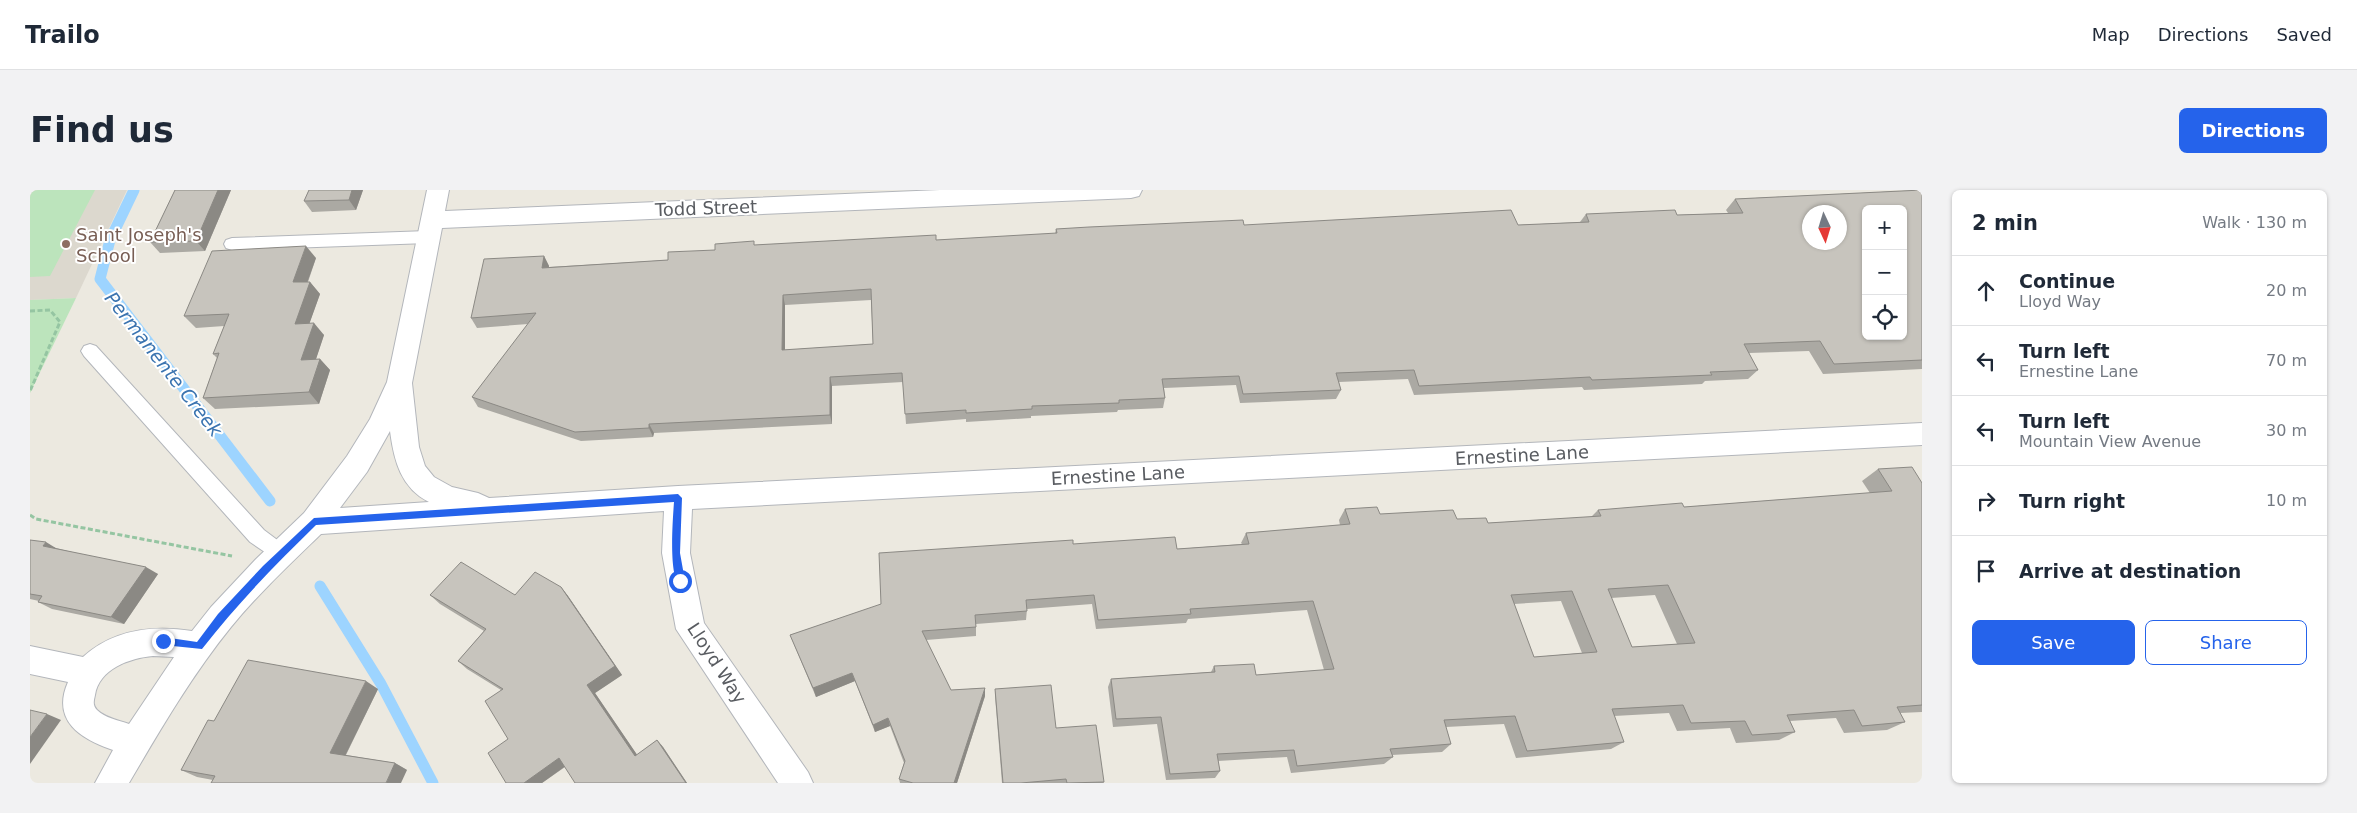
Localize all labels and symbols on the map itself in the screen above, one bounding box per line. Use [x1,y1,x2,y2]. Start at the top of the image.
street label: Todd Street [654,196,757,220]
north arrow [1802,205,1847,250]
place label: Saint Joseph's School [76,224,202,266]
marker: Saint Joseph's School [60,238,72,250]
water label: Permanente Creek [101,287,228,441]
street label: Ernestine Lane [1454,441,1590,469]
street label: Ernestine Lane [1050,461,1186,489]
route start [669,570,692,593]
street label: Lloyd Way [683,619,751,708]
route end [152,630,175,653]

